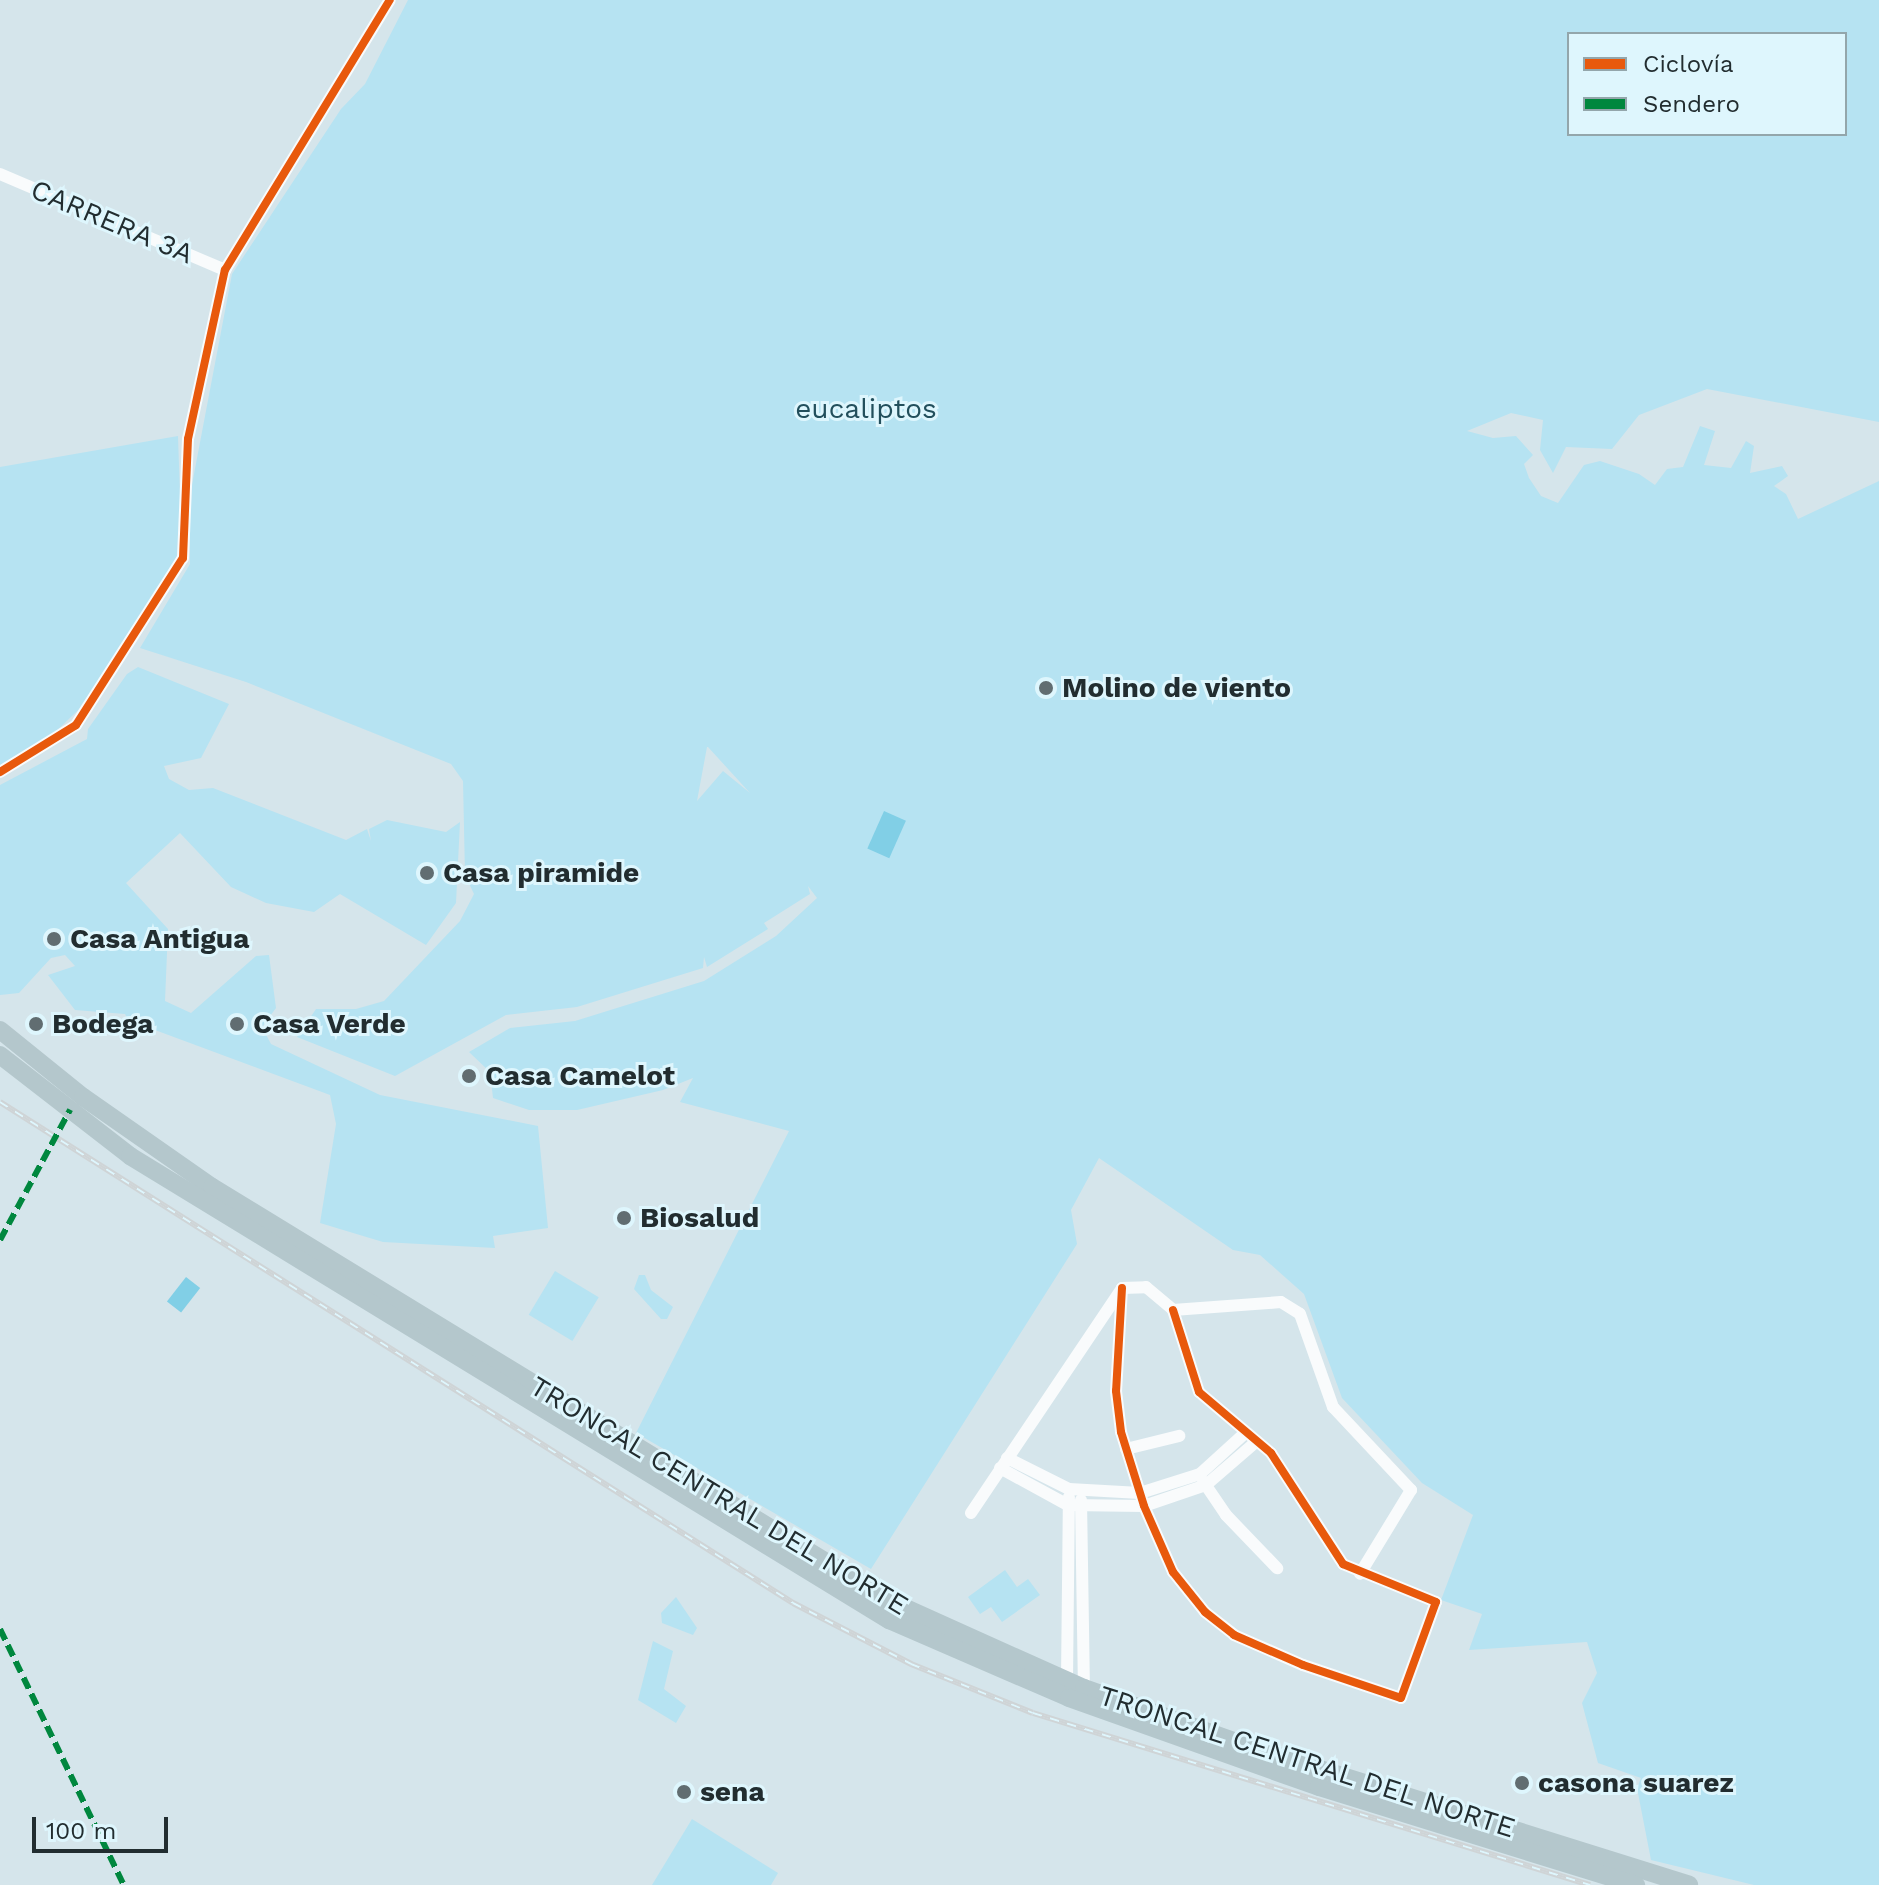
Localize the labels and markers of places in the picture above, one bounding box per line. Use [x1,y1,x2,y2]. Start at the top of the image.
place label: Molino de viento [1062,671,1292,705]
marker: Molino de viento [1037,679,1055,697]
place label: Casa piramide [443,856,639,890]
marker: Casa piramide [418,864,436,882]
place label: Casa Antigua [70,922,250,956]
marker: Casa Antigua [45,930,63,948]
place label: Bodega [52,1007,154,1041]
place label: Casa Verde [253,1007,407,1041]
marker: Bodega [27,1015,45,1033]
marker: Casa Verde [228,1015,246,1033]
place label: Casa Camelot [485,1059,675,1093]
marker: Casa Camelot [460,1067,478,1085]
place label: Biosalud [640,1201,759,1235]
marker: Biosalud [615,1209,633,1227]
place label: casona suarez [1538,1766,1734,1800]
marker: casona suarez [1513,1774,1531,1792]
place label: sena [700,1775,765,1809]
marker: sena [675,1783,693,1801]

